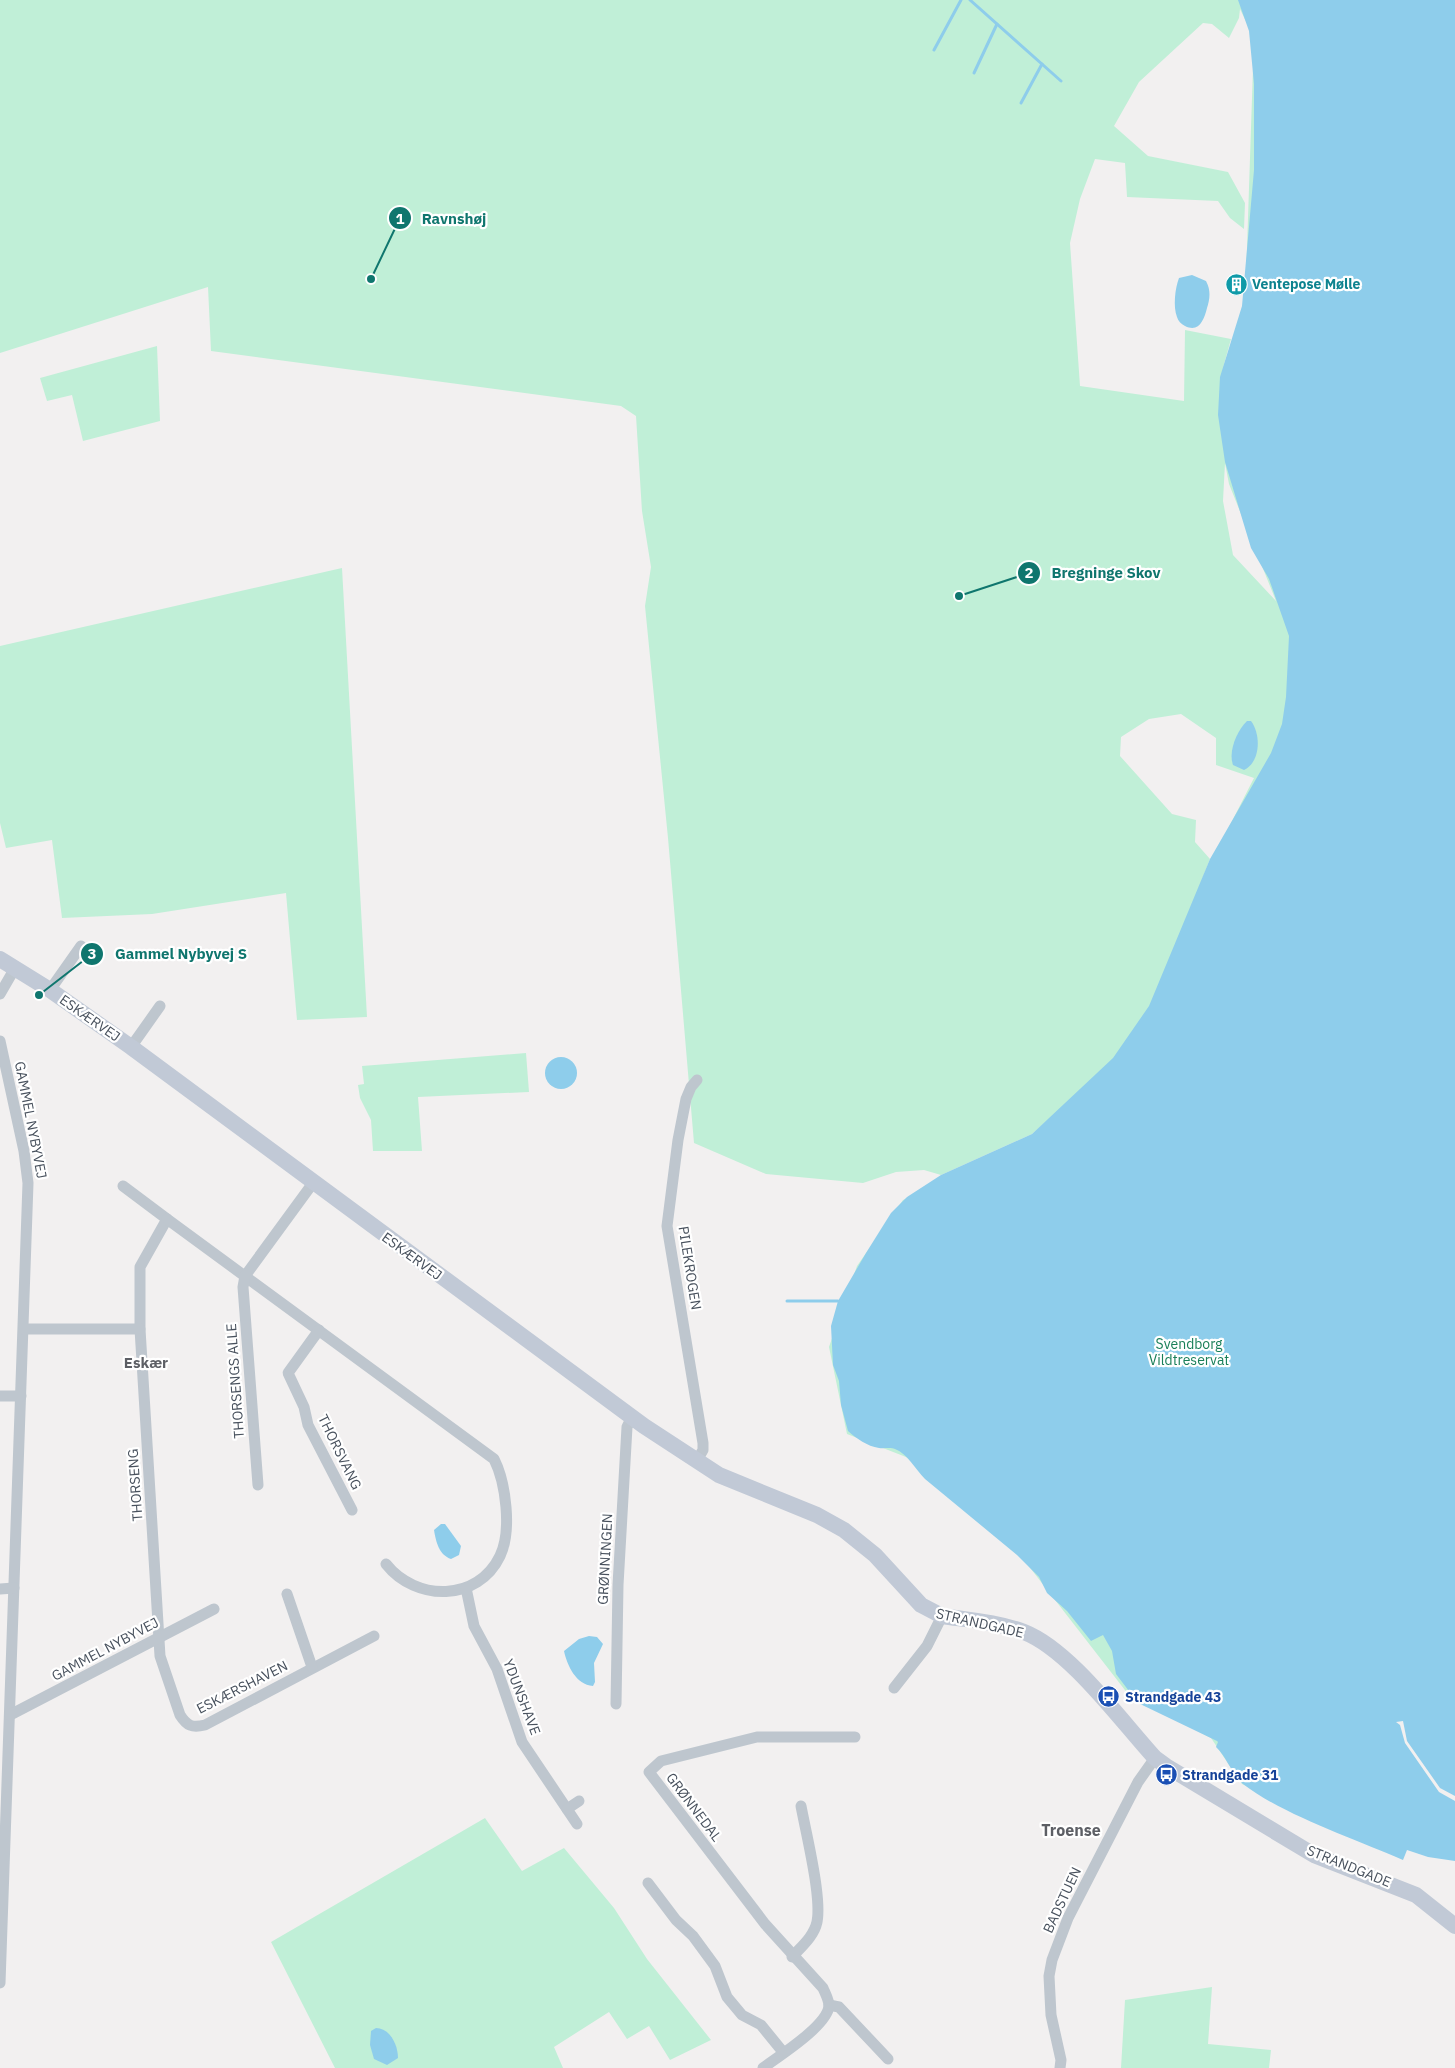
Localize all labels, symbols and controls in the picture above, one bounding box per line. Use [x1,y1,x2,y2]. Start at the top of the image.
callout: Ravnshøj [387,203,497,233]
text: 1 [395,209,405,228]
text: Ravnshøj [422,209,486,228]
building icon: Ventepose Mølle [1224,272,1248,296]
place label: Ventepose Mølle [1252,275,1360,293]
callout: Bregninge Skov [1016,558,1171,588]
text: 2 [1024,563,1034,582]
text: Bregninge Skov [1051,563,1161,582]
callout: Gammel Nybyvej S [80,939,257,969]
text: 3 [87,944,97,963]
text: Gammel Nybyvej S [115,944,247,963]
street label: ESKÆRVEJ [56,991,124,1045]
street label: GAMMEL NYBYVEJ [11,1060,51,1180]
street label: PILEKROGEN [674,1225,706,1311]
street label: ESKÆRVEJ [378,1228,446,1284]
street label: THORSENGS ALLE [222,1323,248,1439]
park label: Svendborg Vildtreservat [1149,1335,1229,1369]
district label: Eskær [124,1353,168,1372]
street label: THORSVANG [314,1411,366,1493]
street label: THORSENG [123,1448,147,1522]
street label: GRØNNINGEN [594,1513,616,1605]
street label: STRANDGADE [934,1604,1026,1642]
street label: GAMMEL NYBYVEJ [48,1613,162,1685]
street label: ESKÆRSHAVEN [193,1656,291,1718]
street label: YDUNSHAVE [499,1656,545,1738]
bus stop icon: Strandgade 43 [1097,1685,1121,1709]
place label: Strandgade 43 [1125,1688,1221,1706]
bus stop icon: Strandgade 31 [1154,1763,1178,1787]
place label: Strandgade 31 [1182,1766,1279,1784]
street label: GRØNNEDAL [662,1769,726,1845]
district label: Troense [1041,1820,1101,1840]
street label: STRANDGADE [1304,1841,1394,1891]
street label: BADSTUEN [1039,1864,1085,1936]

